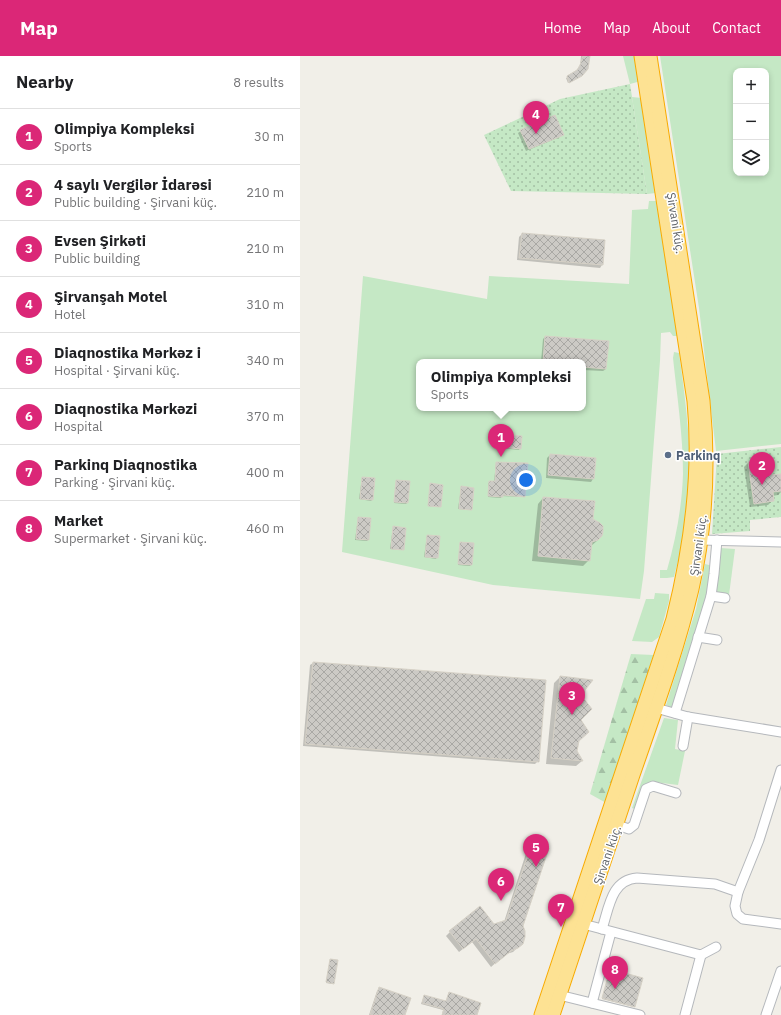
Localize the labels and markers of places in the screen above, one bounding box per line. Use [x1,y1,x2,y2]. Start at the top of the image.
pin: 4 [523,101,549,134]
pin: 1 [488,424,514,457]
place label: Parkinq [676,448,720,463]
marker: Parkinq [663,450,673,460]
pin: 2 [749,452,775,485]
pin: 3 [559,682,585,715]
pin: 5 [523,834,549,867]
pin: 6 [488,868,514,901]
pin: 7 [548,894,574,927]
pin: 8 [602,956,628,989]

